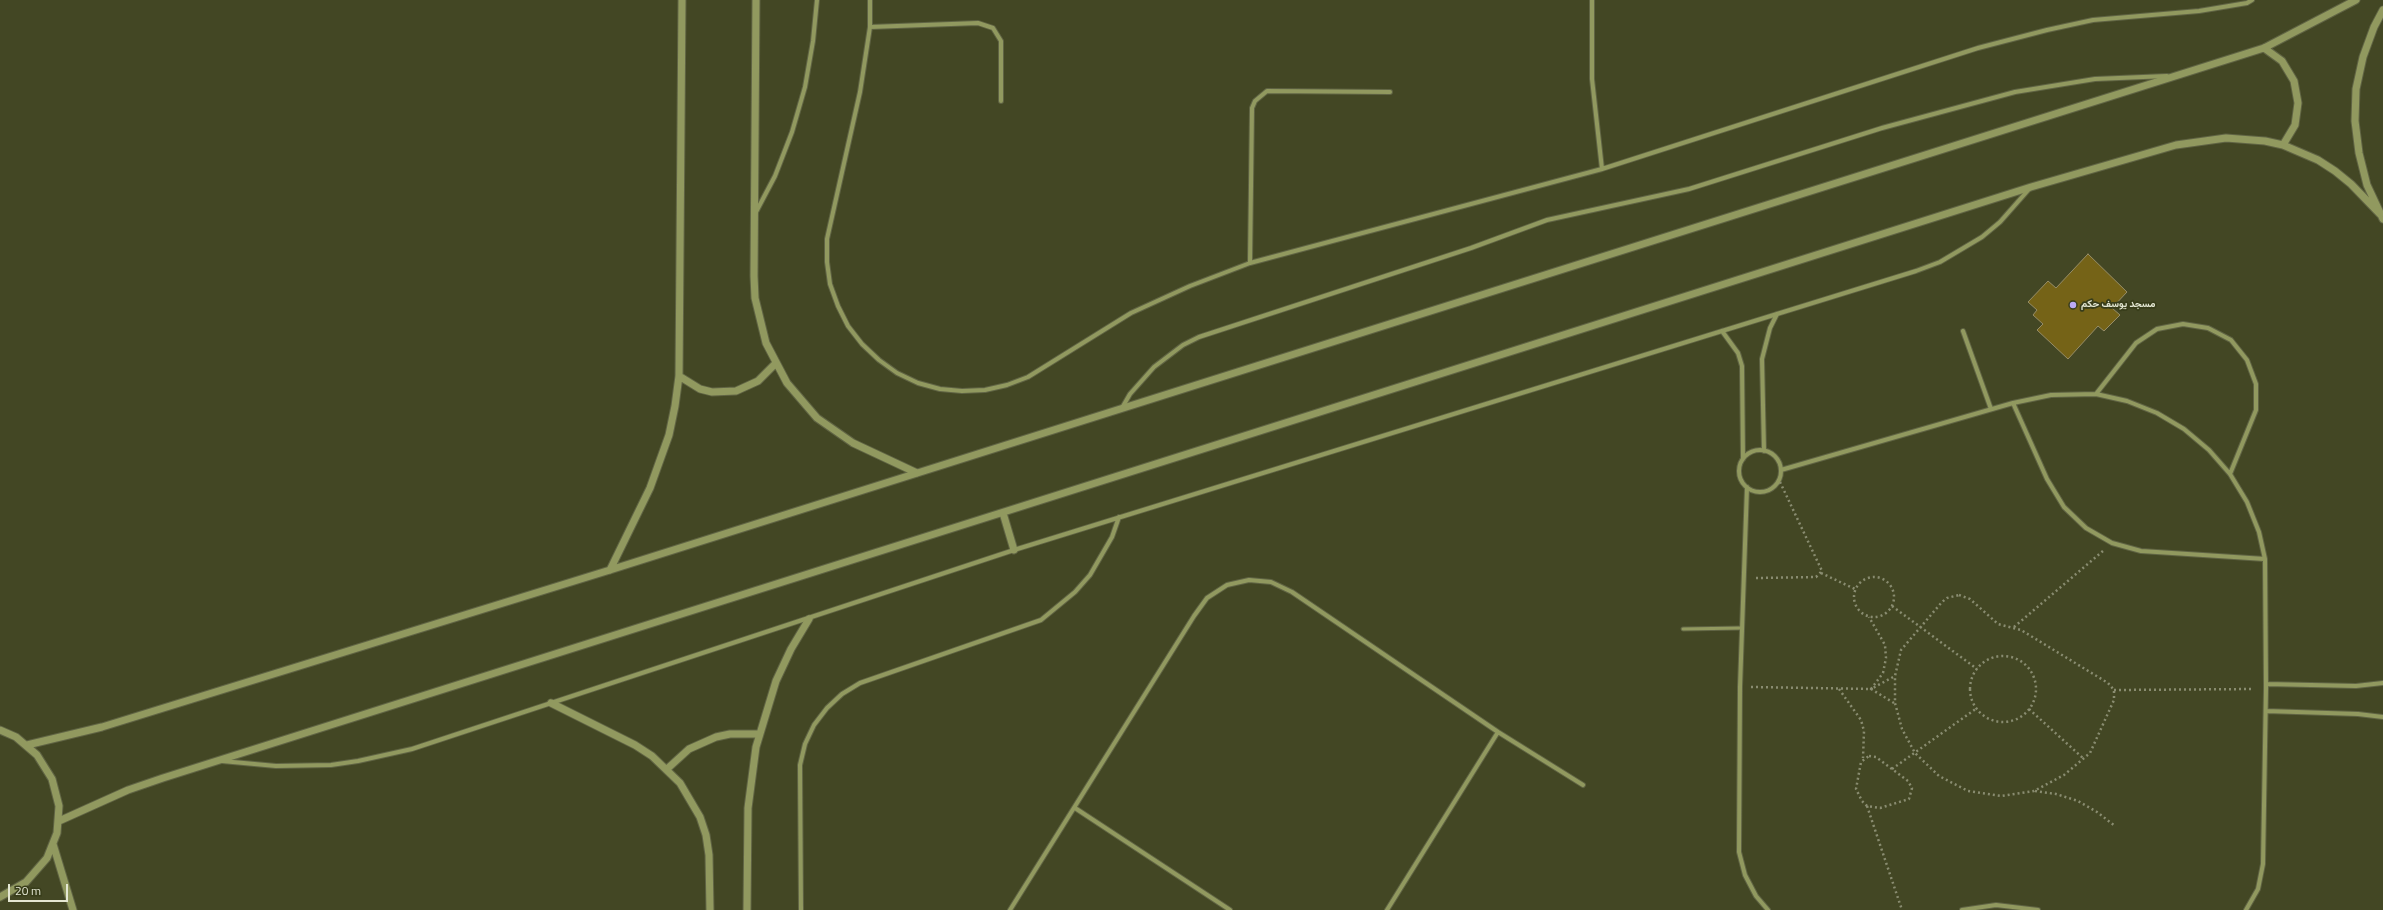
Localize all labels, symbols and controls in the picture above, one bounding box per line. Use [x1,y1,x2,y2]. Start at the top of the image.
place label: مسجد يوسف حكم [2081,299,2155,311]
marker: مسجد يوسف حكم [2068,300,2078,310]
scale bar [10,876,70,902]
text: 20 m [15,881,41,900]

